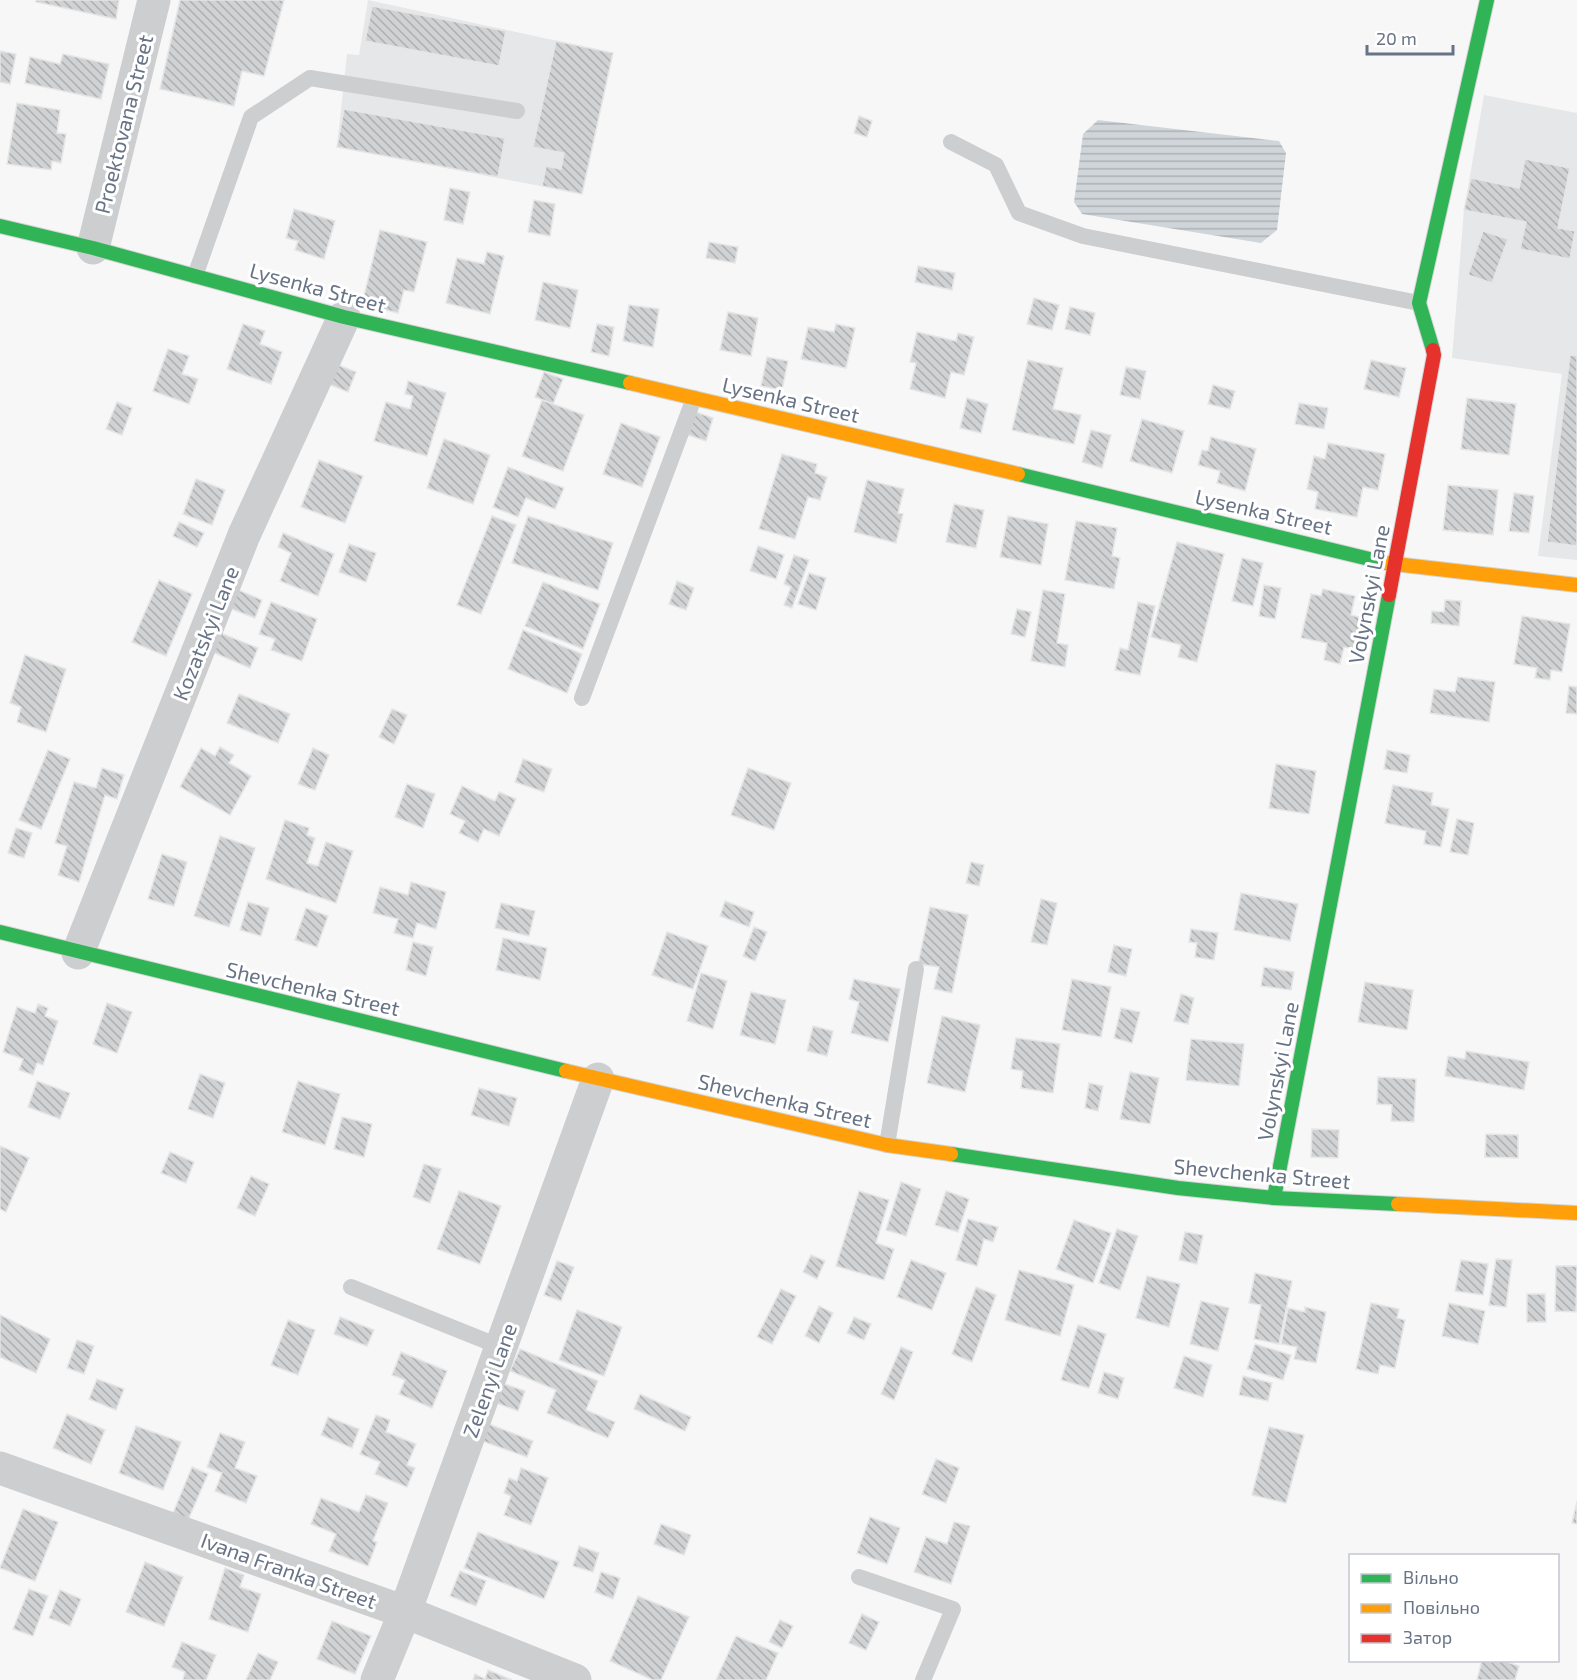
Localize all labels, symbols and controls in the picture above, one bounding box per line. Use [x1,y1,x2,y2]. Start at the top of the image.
scale bar [1367,18,1452,56]
text: 20 m [1376,27,1417,49]
street label: Proektovana Street [89,32,157,216]
street label: Lysenka Street [247,257,389,317]
street label: Lysenka Street [720,371,862,427]
street label: Lysenka Street [1193,483,1335,539]
street label: Volynskyi Lane [1342,522,1394,666]
street label: Kozatskyi Lane [167,562,243,704]
street label: Shevchenka Street [224,956,402,1020]
street label: Volynskyi Lane [1251,999,1303,1143]
street label: Shevchenka Street [696,1068,874,1132]
street label: Shevchenka Street [1173,1153,1351,1193]
street label: Zelenyi Lane [457,1319,521,1441]
street label: Ivana Franka Street [198,1527,380,1613]
legend [1349,1554,1559,1662]
text: Вільно [1403,1566,1459,1588]
text: Повільно [1403,1596,1480,1618]
text: Затор [1403,1626,1452,1648]

